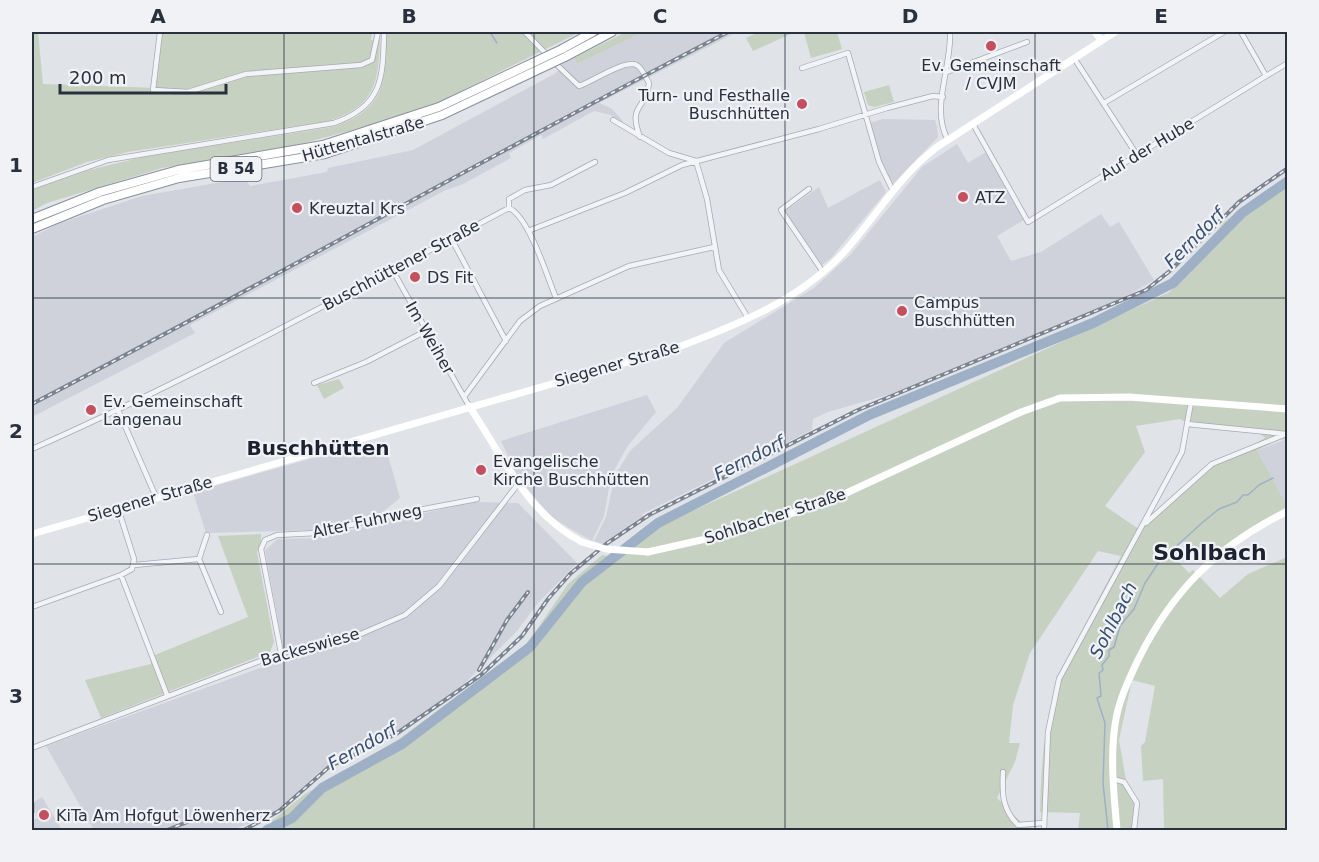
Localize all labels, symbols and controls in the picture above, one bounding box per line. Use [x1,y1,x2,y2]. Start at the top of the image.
text: A [150,4,166,28]
text: B [401,4,417,28]
text: C [653,4,667,28]
text: D [902,4,918,28]
text: E [1154,4,1168,28]
marker: Ev. Gemeinschaft / CVJM [984,39,998,53]
place label: Ev. Gemeinschaft / CVJM [921,56,1061,93]
scale bar [60,57,226,95]
text: 200 m [69,67,127,88]
place label: Turn- und Festhalle Buschhütten [637,86,790,123]
marker: Turn- und Festhalle Buschhütten [795,97,809,111]
street label: Hüttentalstraße [300,112,426,166]
street label: Auf der Hube [1097,114,1197,184]
text: 1 [9,153,23,177]
road number: B 54 [210,157,262,181]
place label: ATZ [975,188,1005,207]
marker: ATZ [956,190,970,204]
place label: Kreuztal Krs [309,199,405,218]
marker: Kreuztal Krs [290,201,304,215]
water label: Ferndorf [1160,202,1230,272]
street label: Buschhüttener Straße [319,215,483,315]
place label: DS Fit [427,268,473,287]
marker: DS Fit [408,270,422,284]
place label: Campus Buschhütten [914,293,1015,330]
street label: Im Weiher [401,298,459,378]
marker: Campus Buschhütten [895,304,909,318]
street label: Siegener Straße [552,337,682,391]
place label: Ev. Gemeinschaft Langenau [103,392,242,429]
marker: Ev. Gemeinschaft Langenau [84,403,98,417]
text: 2 [9,419,23,443]
water label: Ferndorf [710,430,790,485]
district label: Buschhütten [247,436,389,460]
place label: Evangelische Kirche Buschhütten [493,452,649,489]
marker: Evangelische Kirche Buschhütten [474,463,488,477]
street label: Siegener Straße [85,472,215,526]
street label: Sohlbacher Straße [702,484,848,548]
street label: Alter Fuhrweg [311,500,423,542]
district label: Sohlbach [1153,540,1267,565]
water label: Sohlbach [1085,578,1141,662]
street label: Backeswiese [258,624,362,670]
text: 3 [9,684,23,708]
water label: Ferndorf [324,716,403,774]
place label: KiTa Am Hofgut Löwenherz [56,806,270,825]
marker: KiTa Am Hofgut Löwenherz [37,808,51,822]

